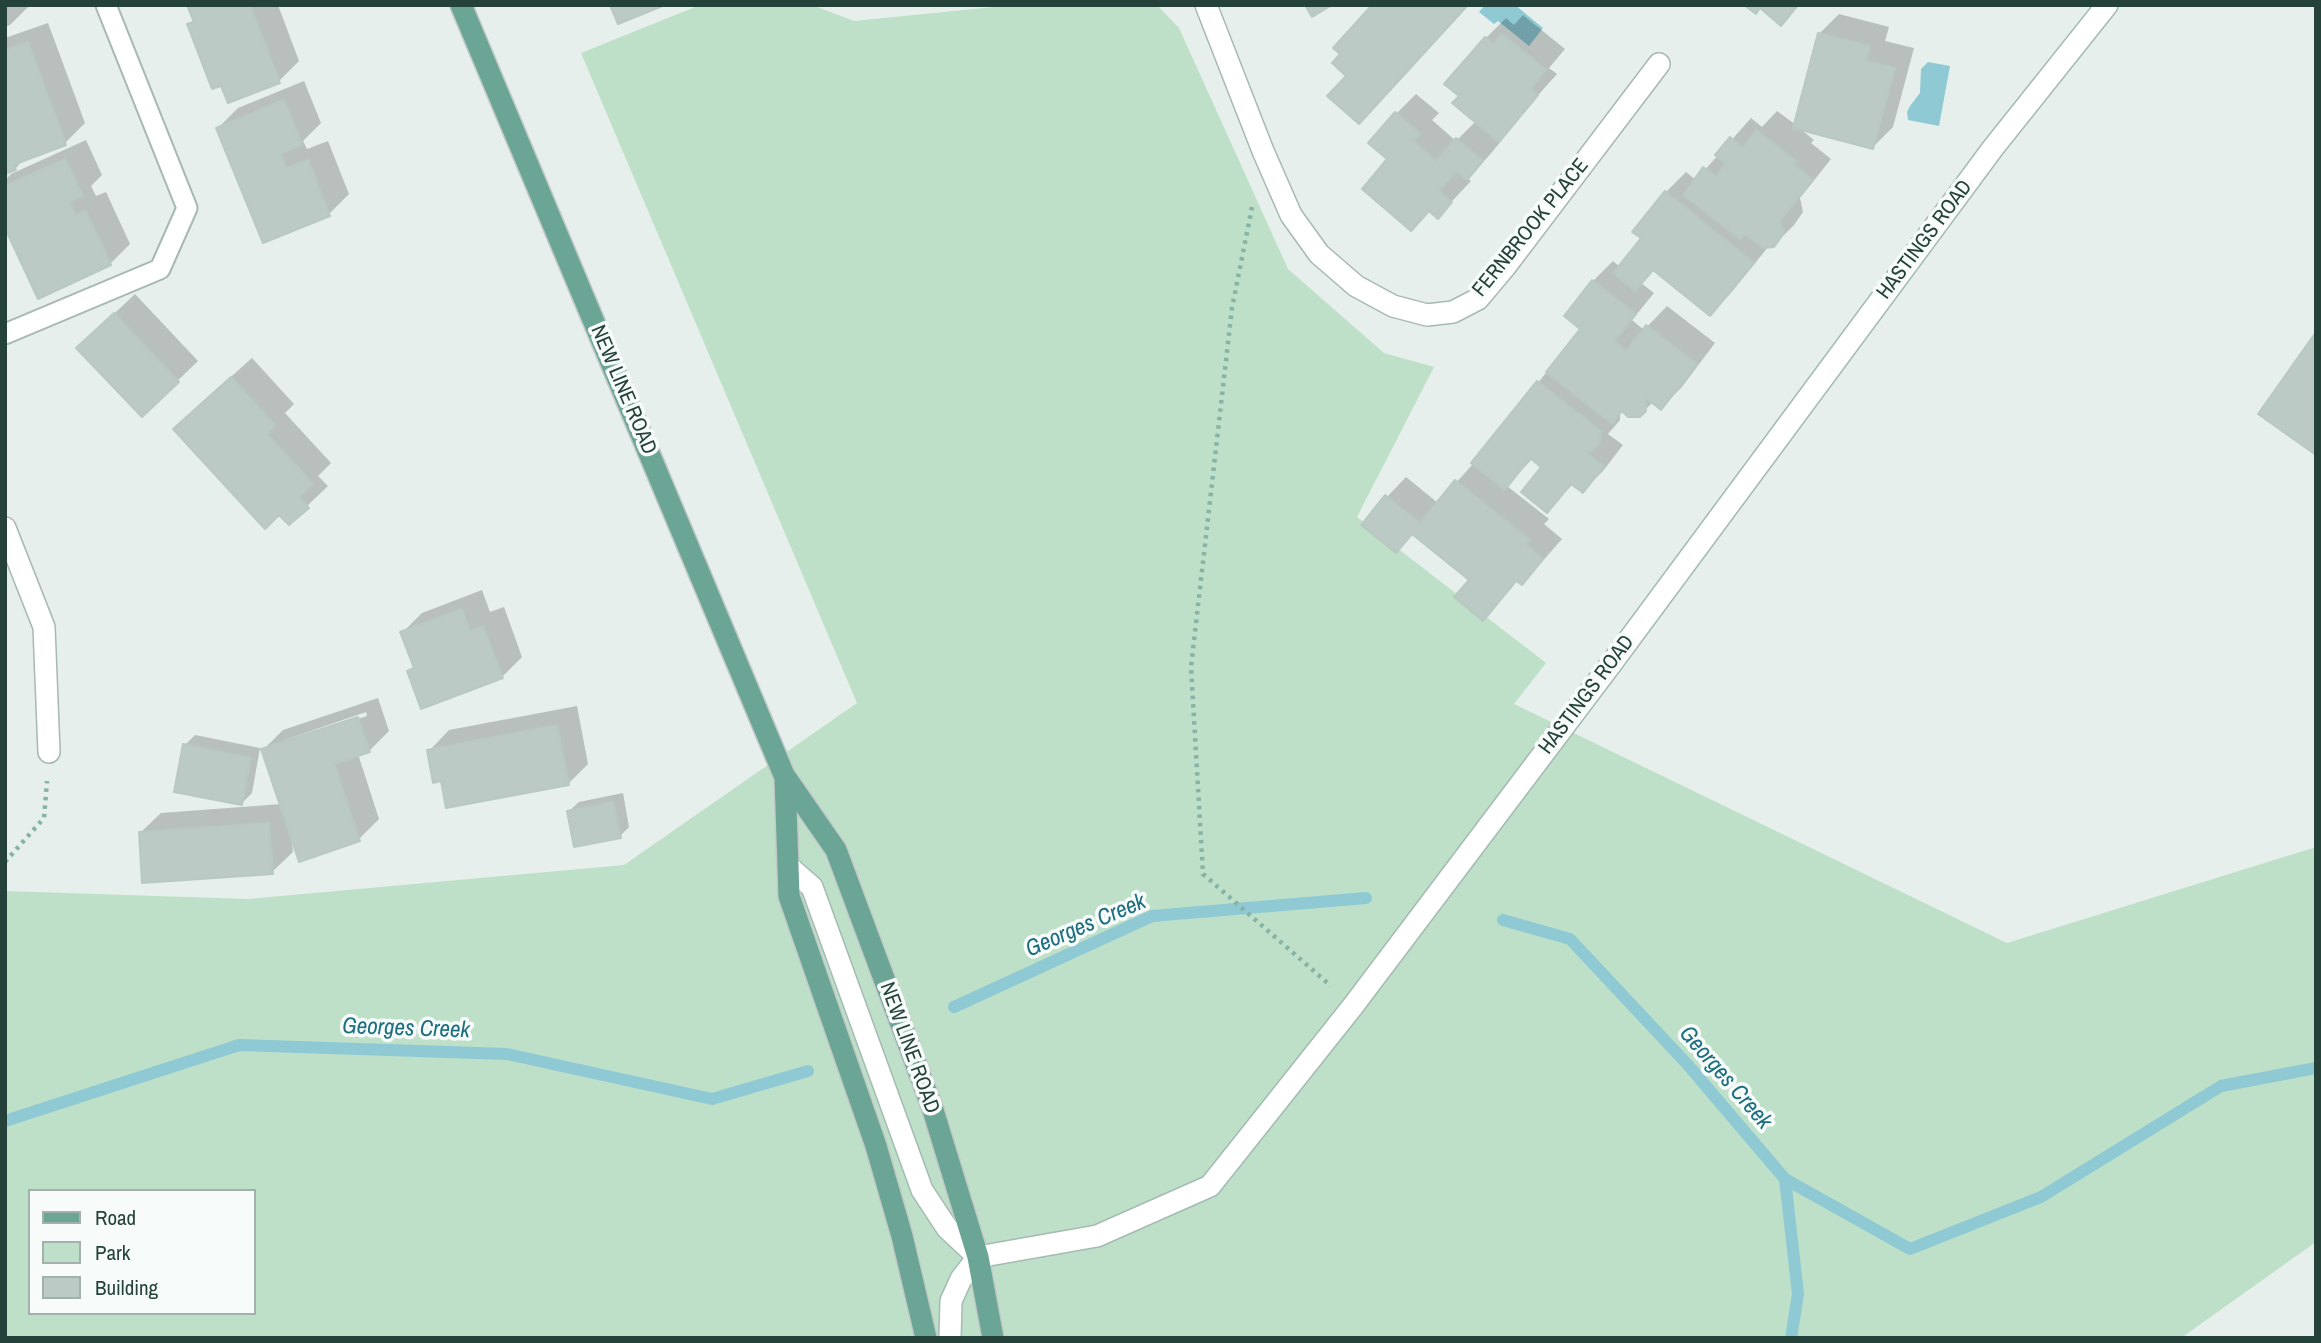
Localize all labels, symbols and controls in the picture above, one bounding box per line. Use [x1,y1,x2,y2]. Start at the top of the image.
street label: FERNBROOK PLACE [1468,154,1594,302]
street label: HASTINGS ROAD [1872,175,1978,305]
street label: NEW LINE ROAD [584,322,662,458]
street label: HASTINGS ROAD [1534,630,1640,760]
water label: Georges Creek [1022,888,1150,964]
street label: NEW LINE ROAD [874,979,944,1117]
water label: Georges Creek [342,1013,470,1045]
water label: Georges Creek [1673,1021,1777,1135]
legend [28,1189,256,1315]
text: Road [95,1203,136,1232]
text: Park [95,1238,130,1267]
text: Building [95,1273,158,1302]

